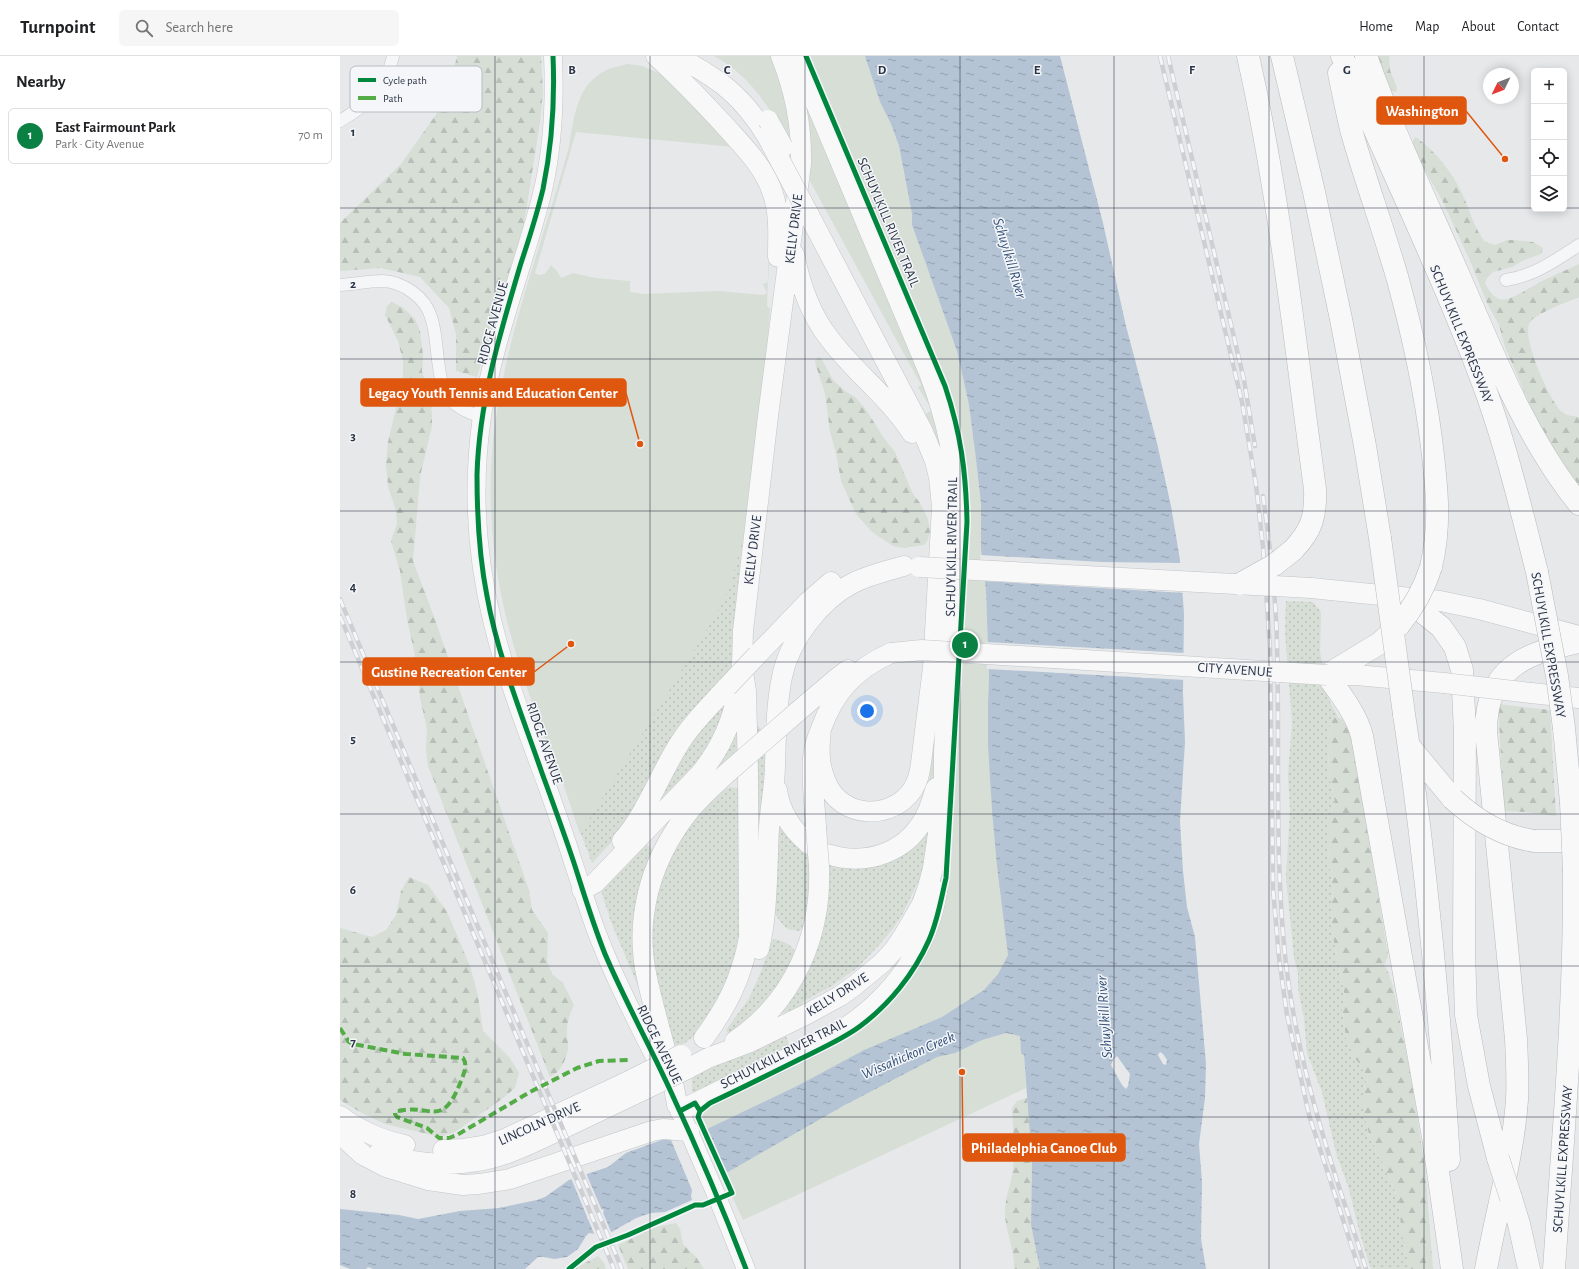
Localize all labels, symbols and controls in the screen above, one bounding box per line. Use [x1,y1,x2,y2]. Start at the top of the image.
search box [119,10,399,46]
icon: search [133,17,155,39]
text: Turnpoint [20,18,95,37]
text: Search here [165,20,233,35]
text: Home [1359,20,1393,34]
text: Map [1415,20,1439,34]
text: About [1461,20,1495,34]
text: Contact [1517,20,1559,34]
text: B [568,64,576,77]
text: C [724,64,731,77]
text: D [878,64,887,77]
text: E [1034,64,1041,77]
text: F [1189,64,1196,77]
text: G [1343,64,1351,77]
legend [350,66,482,112]
north arrow [1483,68,1519,104]
map controls [1531,68,1567,212]
button: + [1531,68,1567,104]
text: Nearby [16,73,66,90]
text: Cycle path [383,75,427,86]
text: Path [383,93,403,104]
callout: Washington [1377,97,1466,124]
text: Washington [1385,104,1459,119]
button: − [1531,104,1567,140]
text: East Fairmount Park [55,120,176,135]
text: 1 [351,126,355,139]
text: 1 [28,129,32,142]
text: 70 m [298,129,323,142]
text: Park · City Avenue [55,138,144,151]
button: locate [1531,140,1567,176]
street label: SCHUYLKILL RIVER TRAIL [854,156,922,289]
button: layers [1531,176,1567,212]
street label: KELLY DRIVE [783,193,805,265]
water label: Schuylkill River [990,216,1029,301]
street label: SCHUYLKILL EXPRESSWAY [1427,263,1495,406]
text: 2 [350,278,356,291]
street label: RIDGE AVENUE [475,280,511,366]
callout: Legacy Youth Tennis and Education Center [361,379,626,406]
text: Legacy Youth Tennis and Education Center [368,386,618,401]
text: 3 [350,430,356,443]
street label: SCHUYLKILL RIVER TRAIL [944,477,960,617]
street label: KELLY DRIVE [742,514,764,586]
street label: SCHUYLKILL EXPRESSWAY [1528,571,1568,720]
text: 4 [350,581,357,594]
pin: 1 [952,630,978,660]
callout: Gustine Recreation Center [363,658,534,685]
street label: CITY AVENUE [1197,660,1273,680]
text: Gustine Recreation Center [371,665,528,680]
street label: RIDGE AVENUE [524,701,565,786]
your location [857,701,877,721]
text: 5 [350,733,356,746]
text: 6 [350,884,356,897]
street label: KELLY DRIVE [804,970,871,1019]
water label: Schuylkill River [1094,974,1115,1059]
street label: RIDGE AVENUE [634,1003,684,1086]
street label: SCHUYLKILL RIVER TRAIL [718,1016,849,1092]
water label: Wissahickon Creek [859,1029,957,1082]
text: 7 [350,1036,356,1049]
street label: SCHUYLKILL EXPRESSWAY [1551,1084,1575,1233]
street label: LINCOLN DRIVE [496,1100,583,1148]
callout: Philadelphia Canoe Club [963,1134,1125,1161]
text: Philadelphia Canoe Club [971,1141,1117,1156]
text: 8 [350,1188,356,1201]

